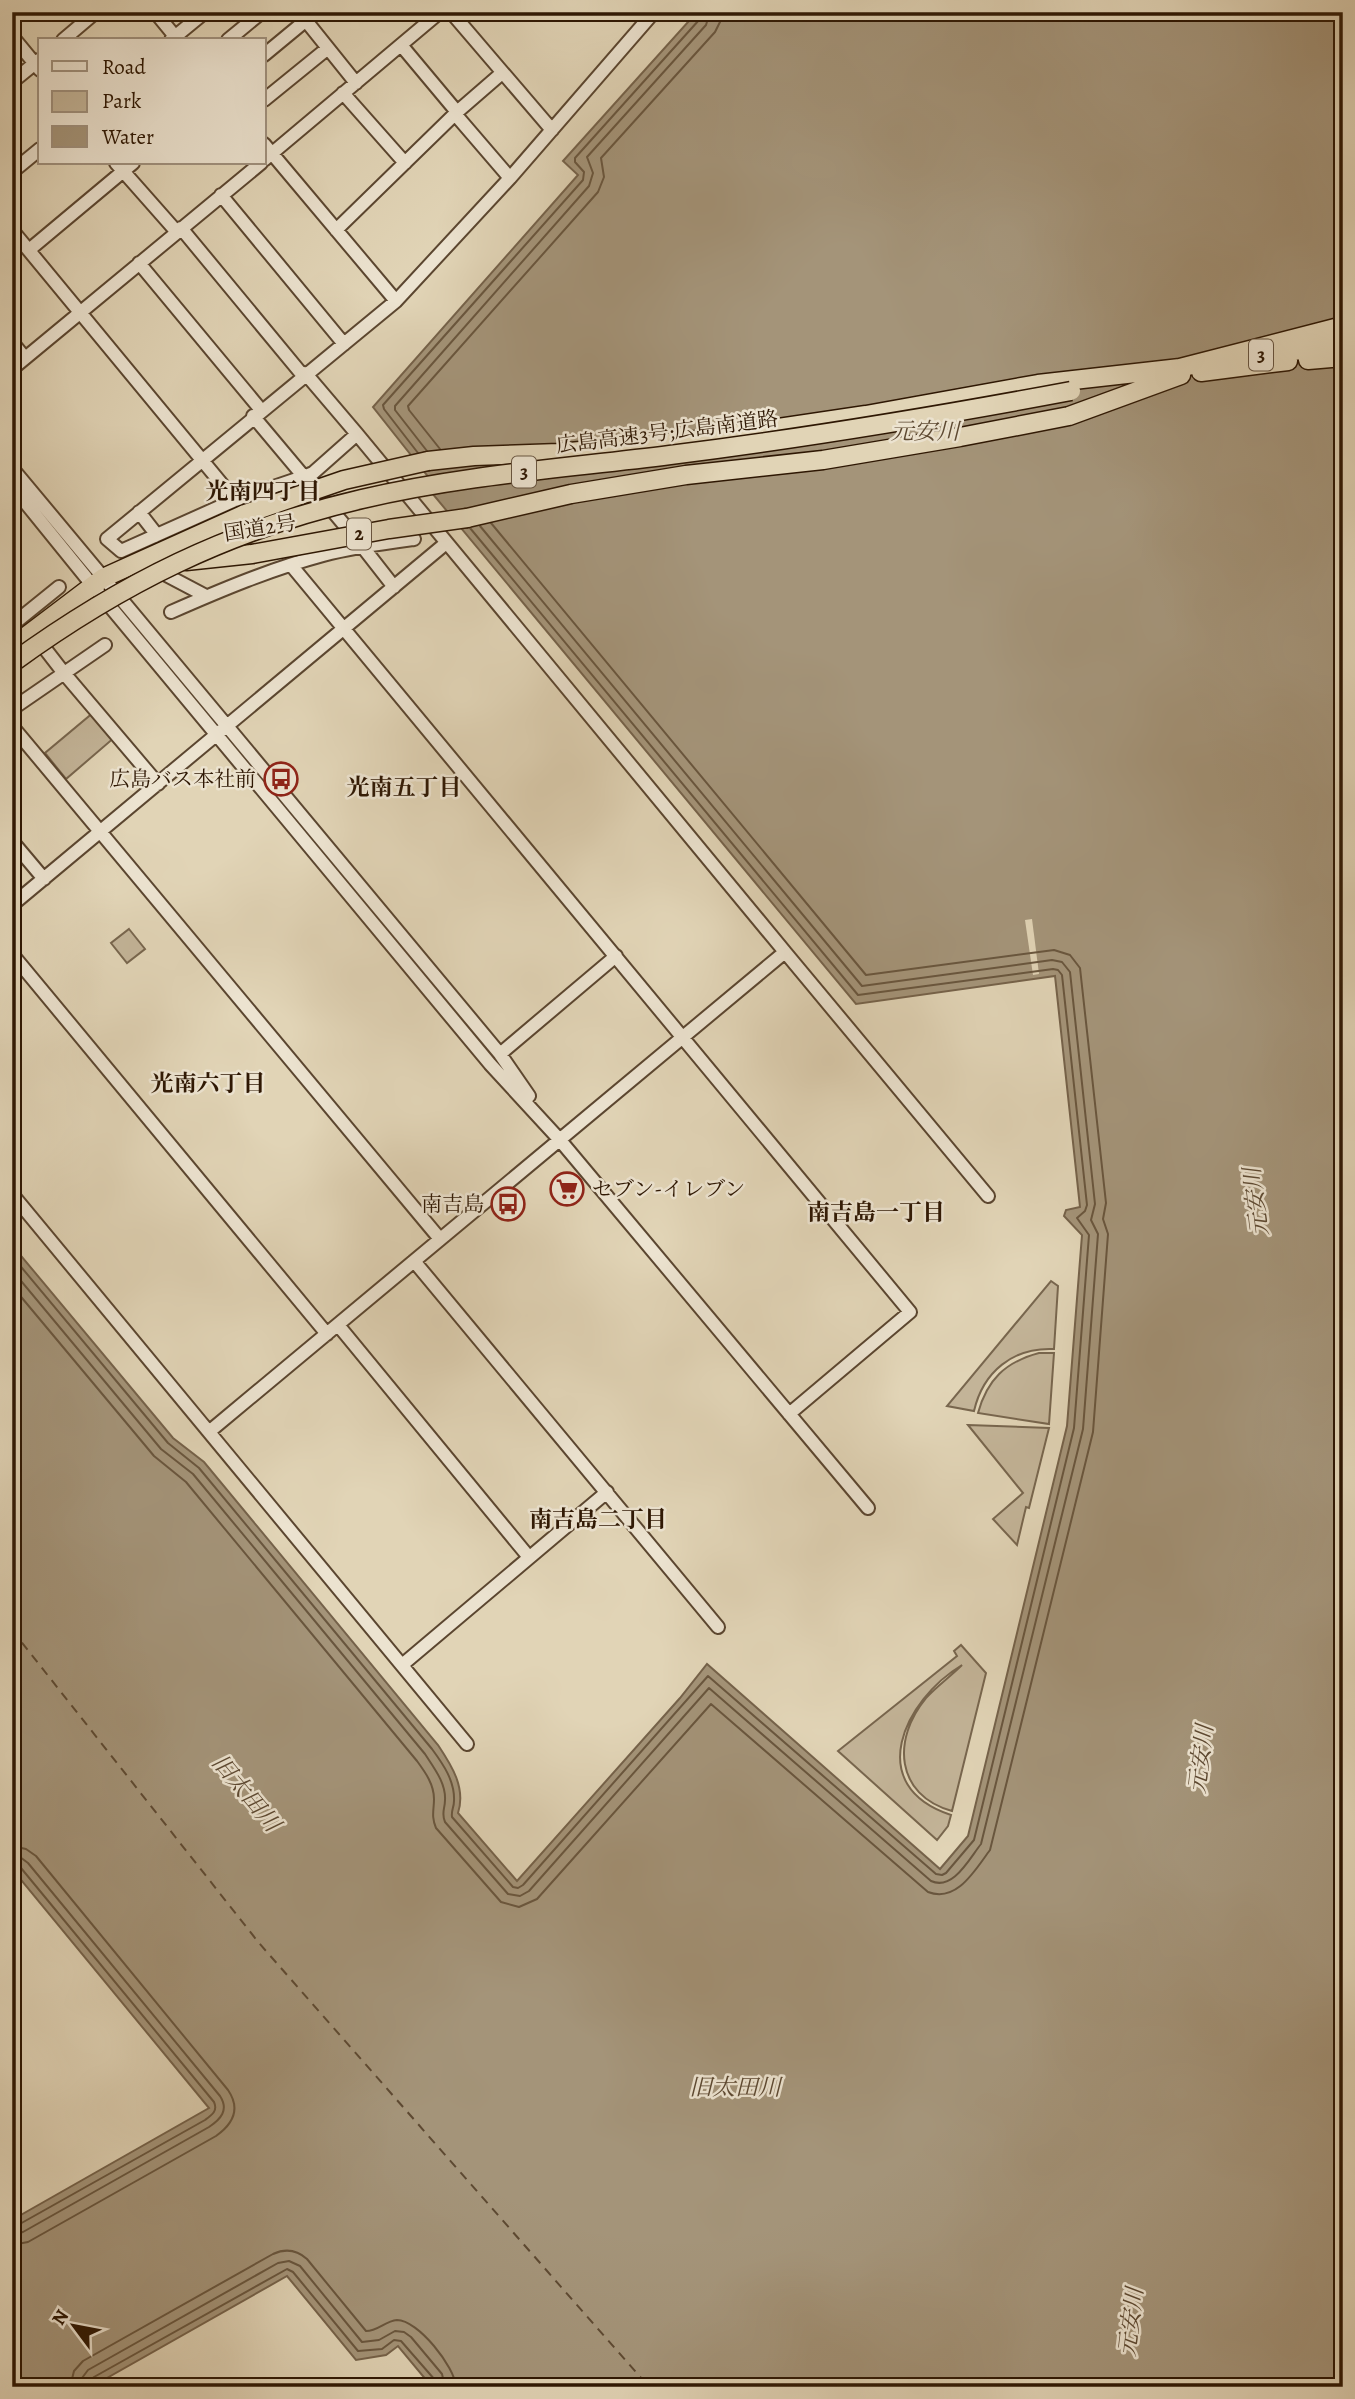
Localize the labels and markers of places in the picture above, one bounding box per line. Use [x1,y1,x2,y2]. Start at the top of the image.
bus stop icon: 広島バス本社前 [262,760,300,798]
place label: 広島バス本社前 [109,765,256,793]
supermarket icon: セブン-イレブン [548,1170,586,1208]
place label: セブン-イレブン [592,1175,745,1203]
bus stop icon: 南吉島 [489,1185,527,1223]
place label: 南吉島 [421,1190,484,1218]

